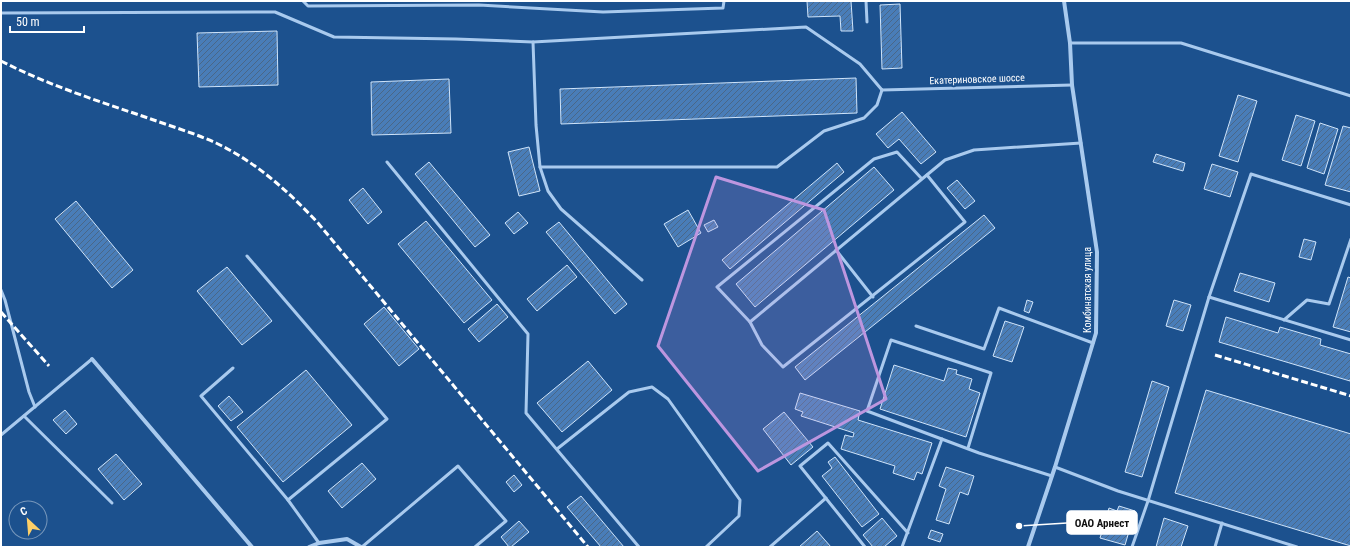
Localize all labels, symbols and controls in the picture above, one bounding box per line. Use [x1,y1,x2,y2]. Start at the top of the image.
scale bar [10,8,84,34]
text: 50 m [16,15,40,29]
street label: Екатериновское шоссе [929,72,1025,86]
street label: Комбинатская улица [1082,247,1093,333]
north arrow [8,500,48,540]
text: С [18,504,30,519]
callout: ОАО Арнест [1067,511,1137,534]
text: ОАО Арнест [1075,517,1129,530]

